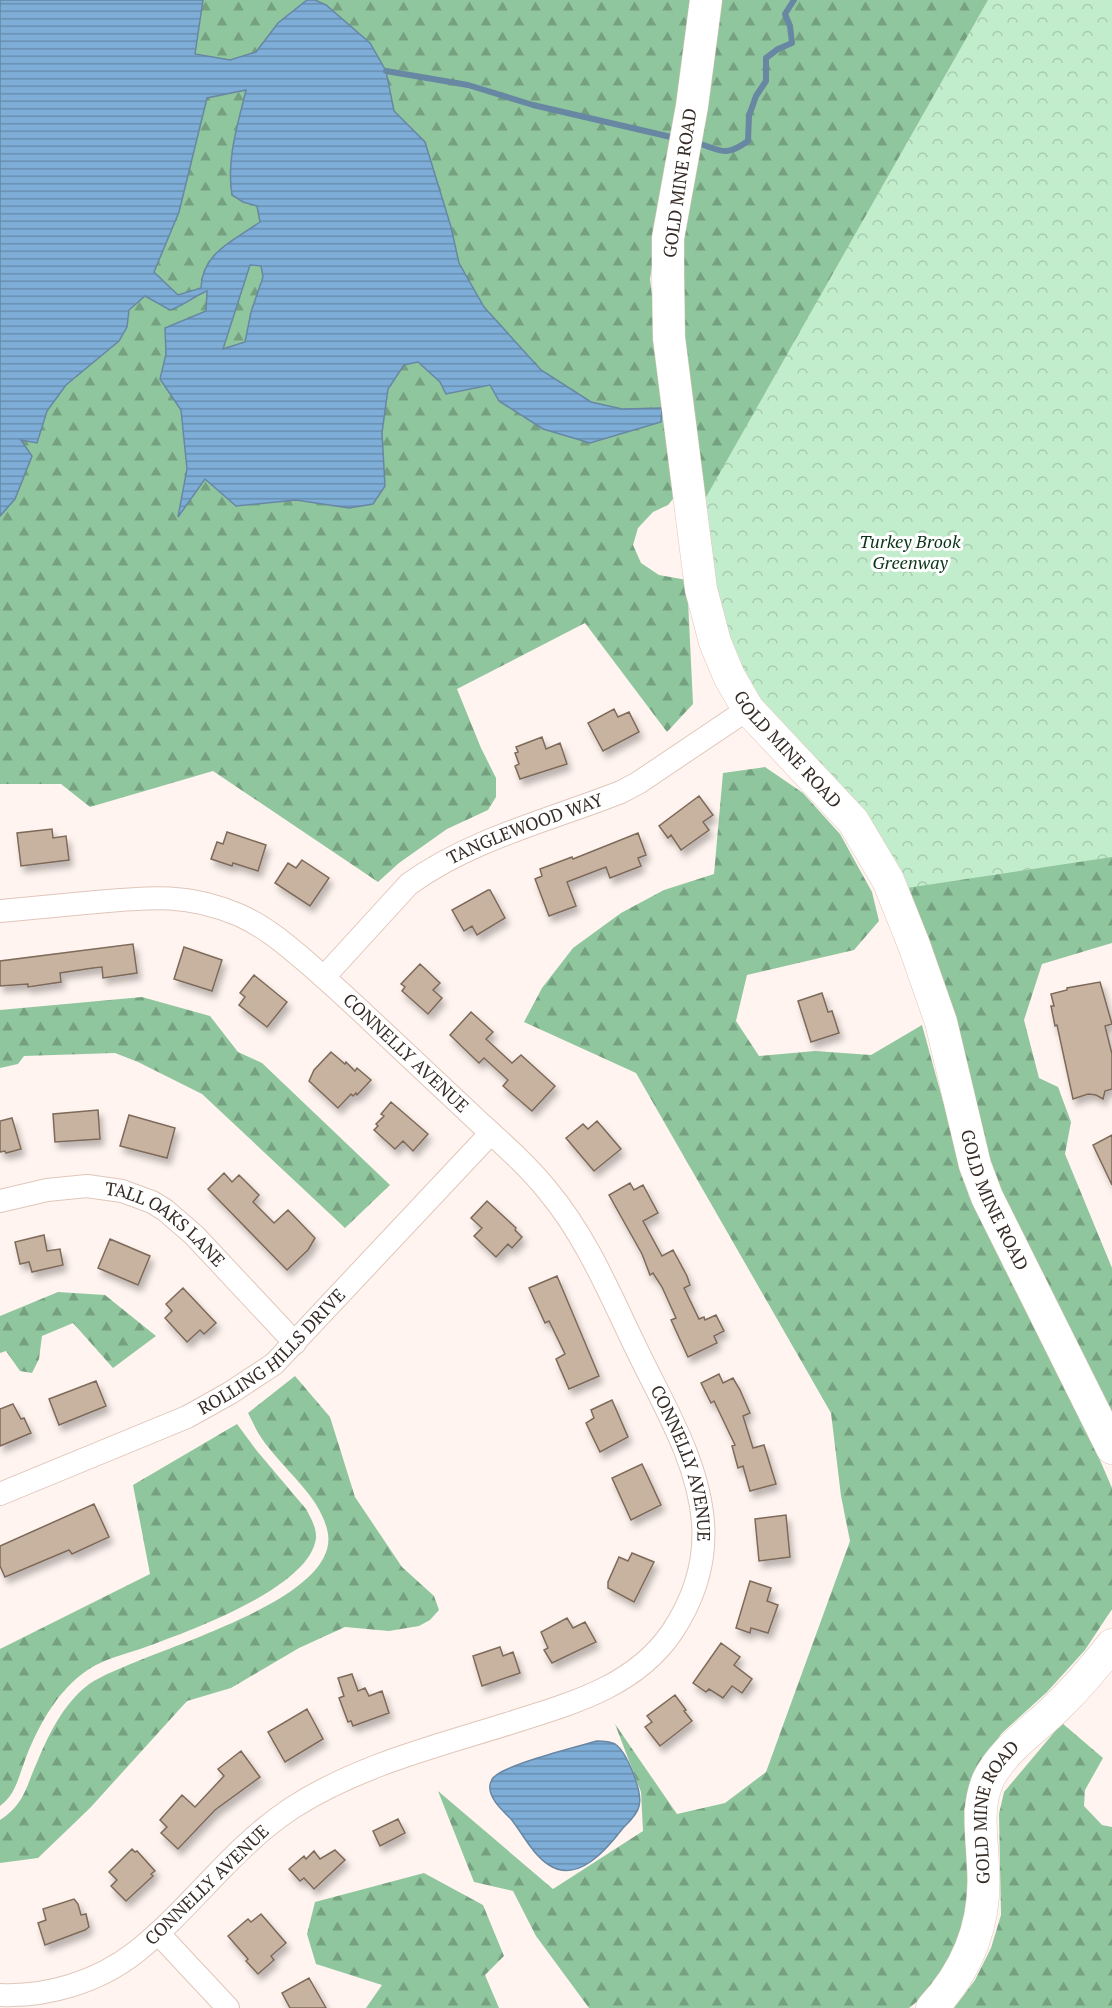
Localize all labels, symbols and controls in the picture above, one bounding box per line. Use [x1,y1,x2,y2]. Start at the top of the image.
street label: GOLD MINE ROAD [657,106,701,259]
park label: Turkey Brook Greenway [859,529,961,574]
street label: GOLD MINE ROAD [729,686,848,813]
street label: TANGLEWOOD WAY [442,787,606,869]
street label: CONNELLY AVENUE [338,987,474,1117]
street label: GOLD MINE ROAD [956,1127,1035,1274]
street label: TALL OAKS LANE [104,1176,231,1272]
street label: ROLLING HILLS DRIVE [193,1283,350,1420]
street label: CONNELLY AVENUE [645,1381,717,1542]
street label: GOLD MINE ROAD [968,1735,1024,1884]
street label: CONNELLY AVENUE [139,1819,274,1950]

